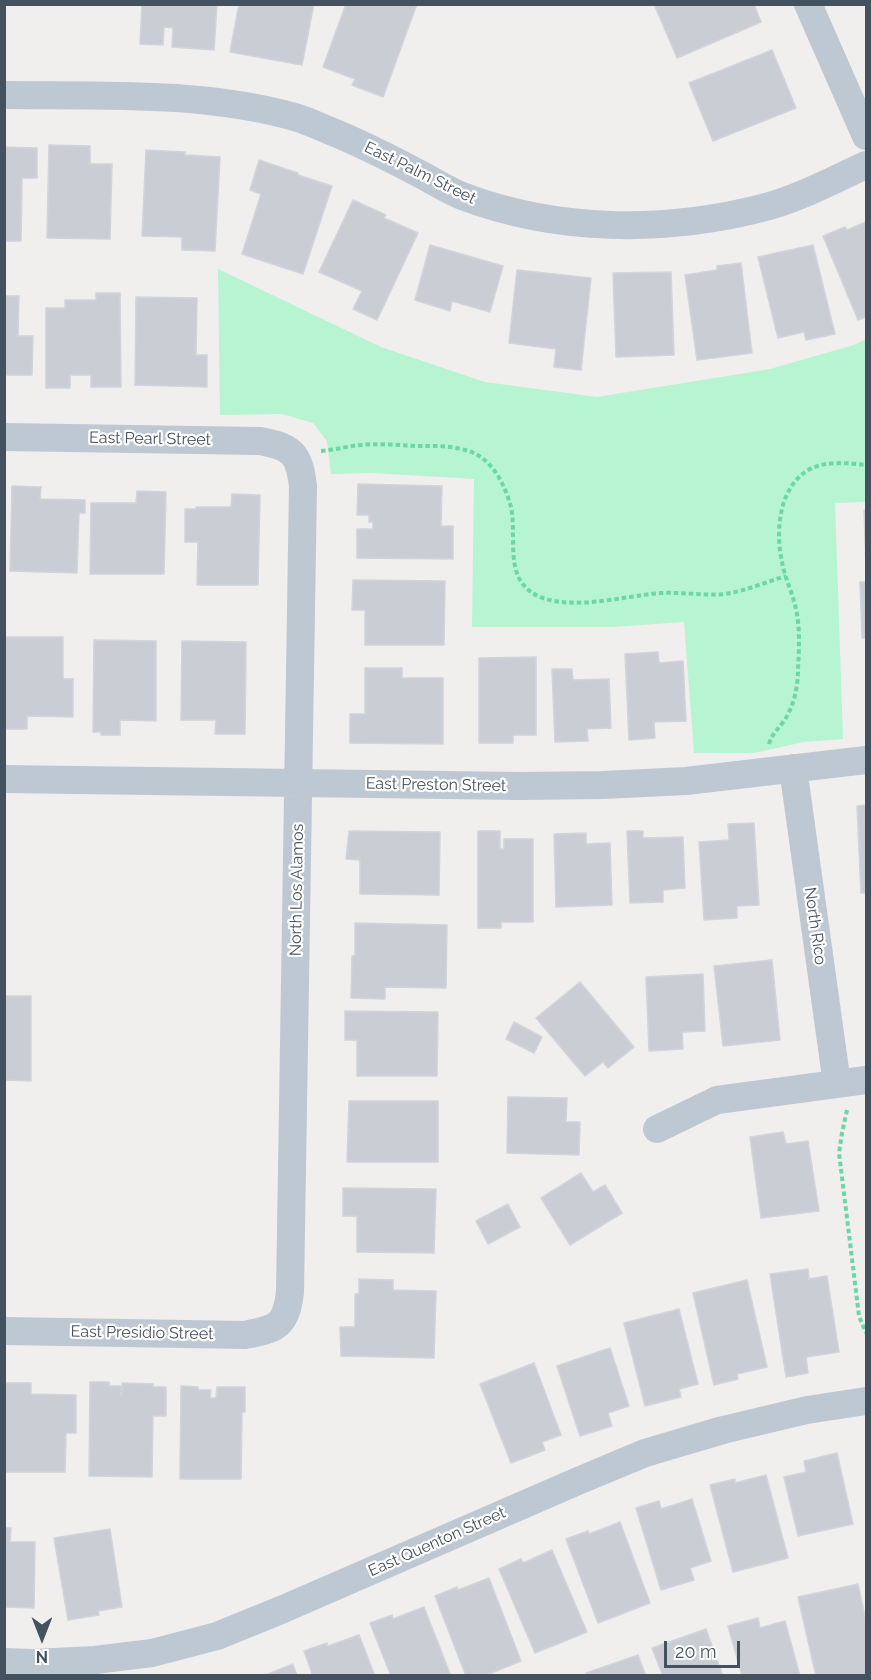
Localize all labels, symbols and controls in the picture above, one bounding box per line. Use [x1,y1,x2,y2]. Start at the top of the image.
street label: East Palm Street [361,138,479,208]
street label: East Pearl Street [89,428,211,450]
street label: East Preston Street [366,774,506,796]
street label: North Los Alamos [286,824,308,956]
street label: North Rico [800,886,830,966]
street label: East Presidio Street [70,1322,214,1344]
street label: East Quenton Street [365,1503,509,1581]
north arrow [12,1608,72,1668]
scale bar [667,1629,744,1667]
text: 20 m [675,1641,717,1662]
text: N [36,1647,48,1666]

